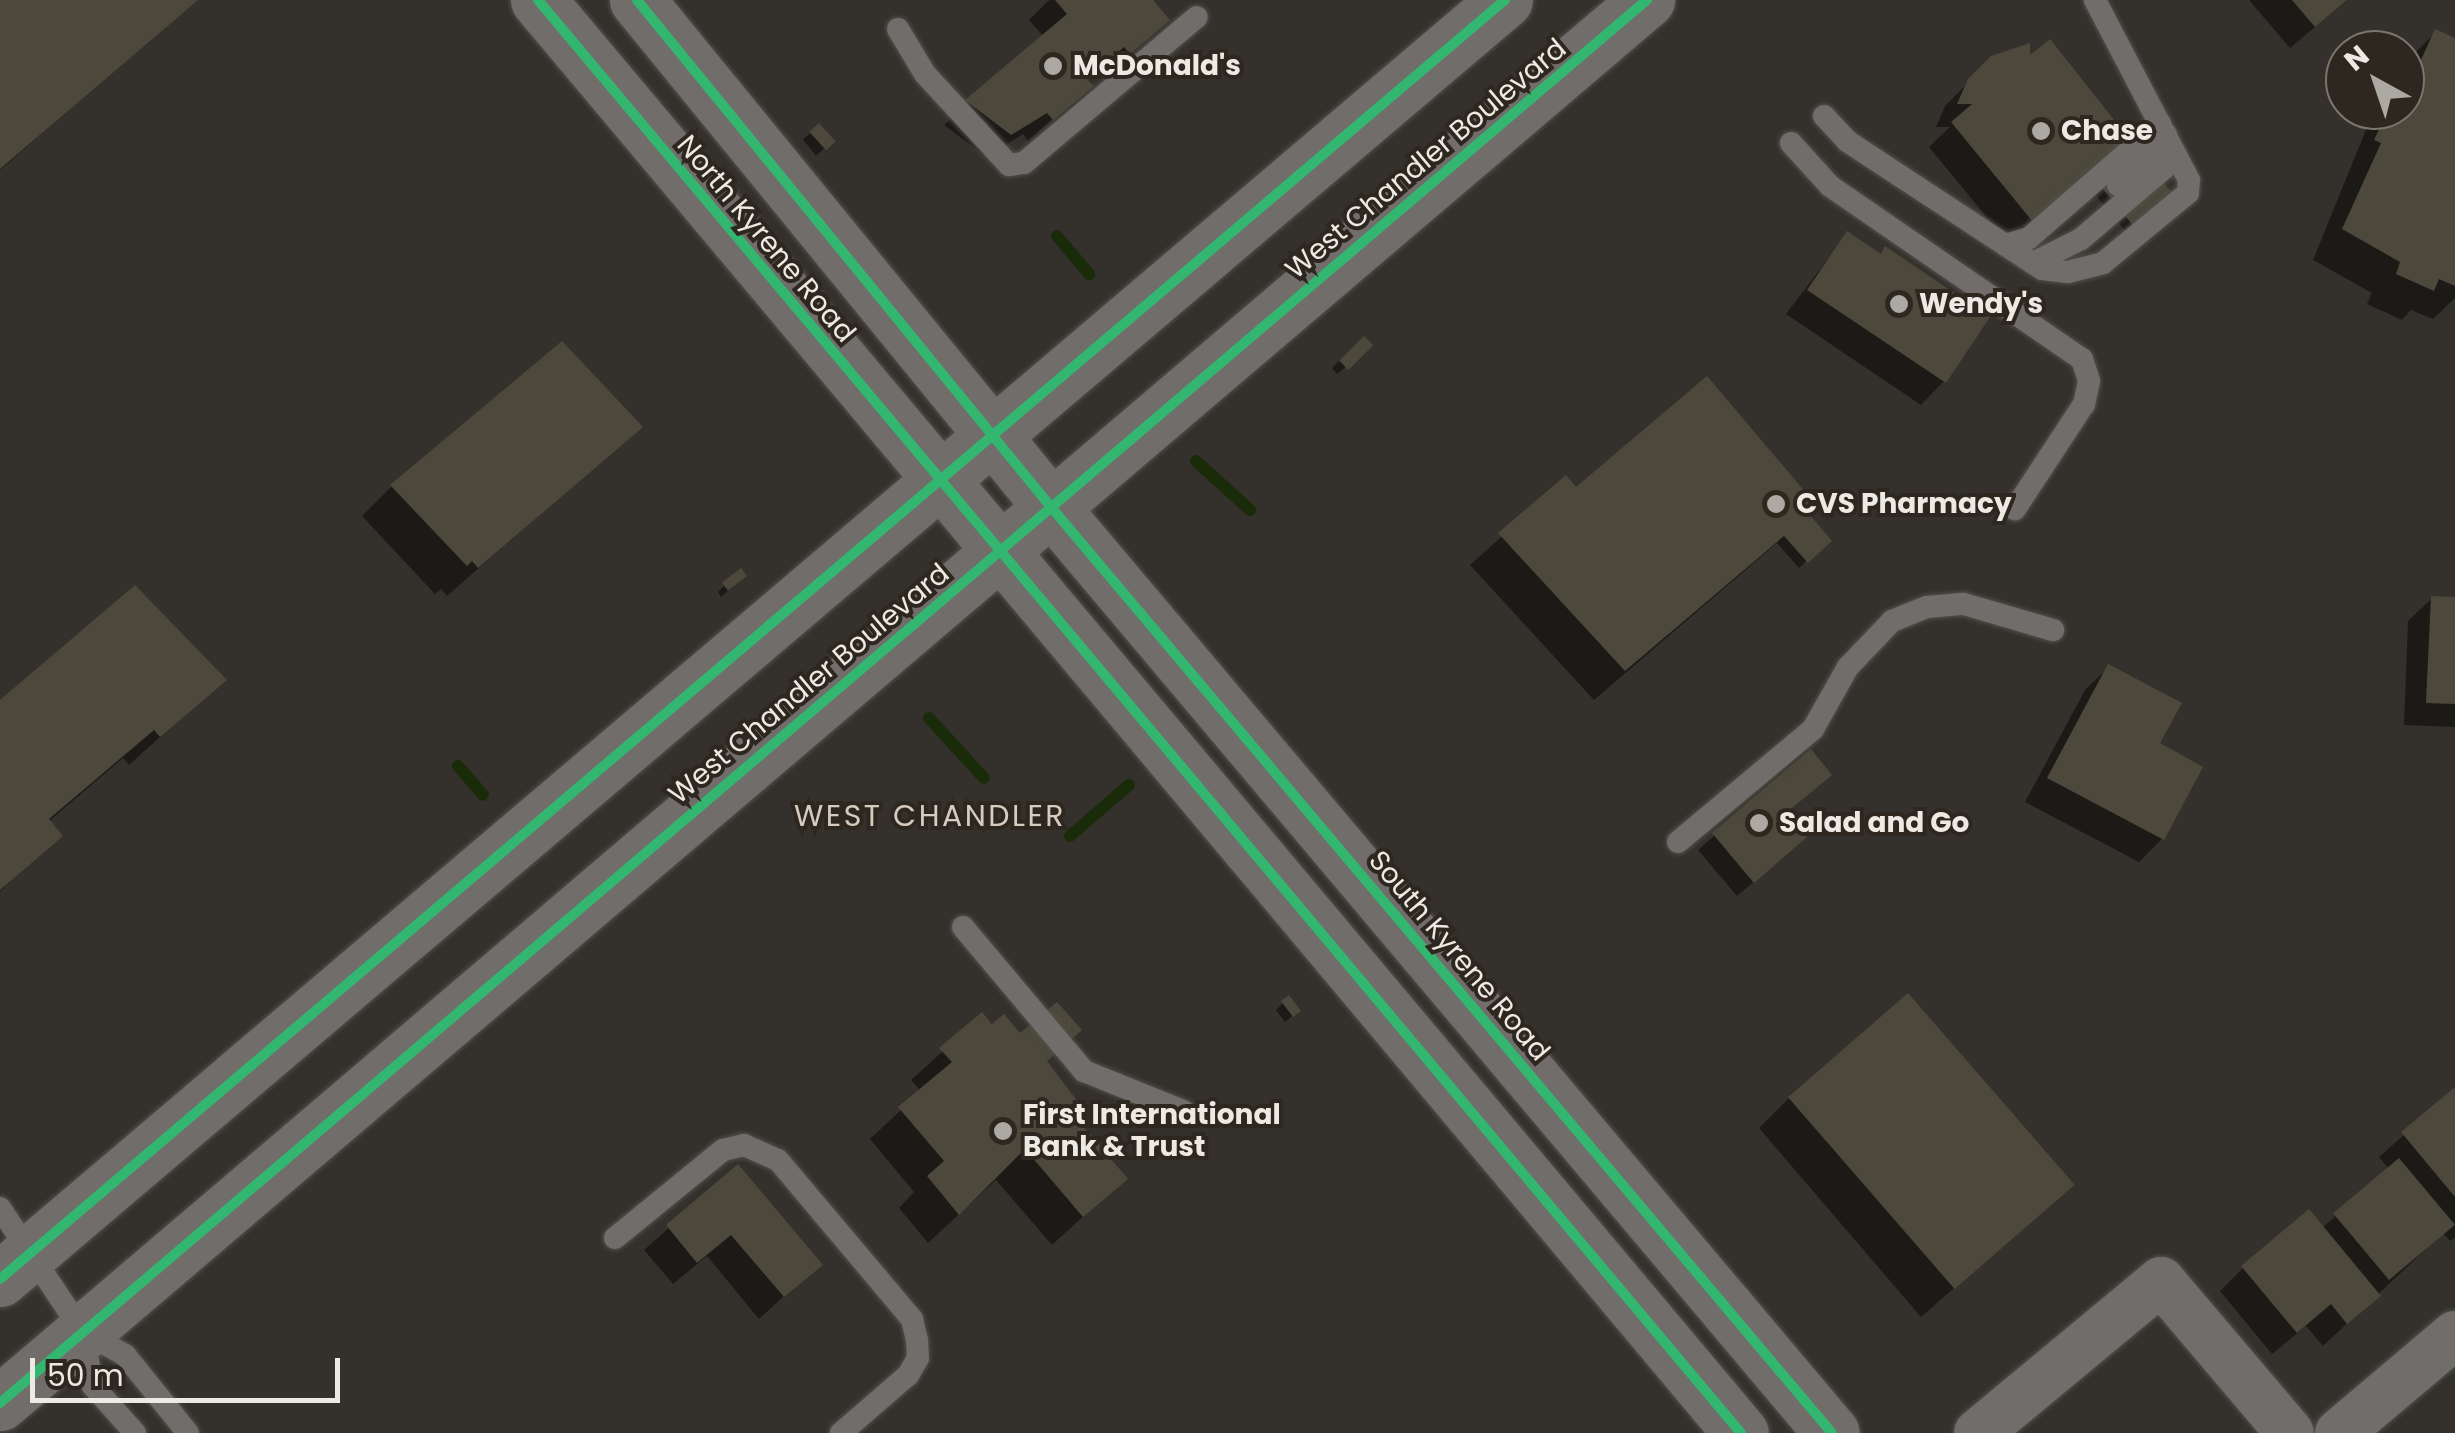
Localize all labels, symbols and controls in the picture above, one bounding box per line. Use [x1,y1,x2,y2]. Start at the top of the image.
north arrow [2325,30,2425,130]
street label: West Chandler Boulevard [1279,32,1573,286]
text: N [2336,36,2377,80]
place label: McDonald's [1073,49,1241,83]
marker: McDonald's [1042,55,1064,77]
place label: Chase [2061,114,2153,148]
marker: Chase [2030,120,2052,142]
street label: North Kyrene Road [670,129,862,349]
place label: Wendy's [1919,287,2043,321]
marker: Wendy's [1888,293,1910,315]
place label: CVS Pharmacy [1796,487,2012,521]
marker: CVS Pharmacy [1765,493,1787,515]
street label: West Chandler Boulevard [662,557,956,811]
district label: WEST CHANDLER [794,798,1066,834]
place label: Salad and Go [1779,806,1969,840]
marker: Salad and Go [1748,812,1770,834]
street label: South Kyrene Road [1361,844,1557,1068]
place label: First International Bank & Trust [1023,1098,1281,1164]
marker: First International Bank & Trust [992,1120,1014,1142]
scale bar [35,1338,345,1400]
text: 50 m [47,1354,124,1397]

